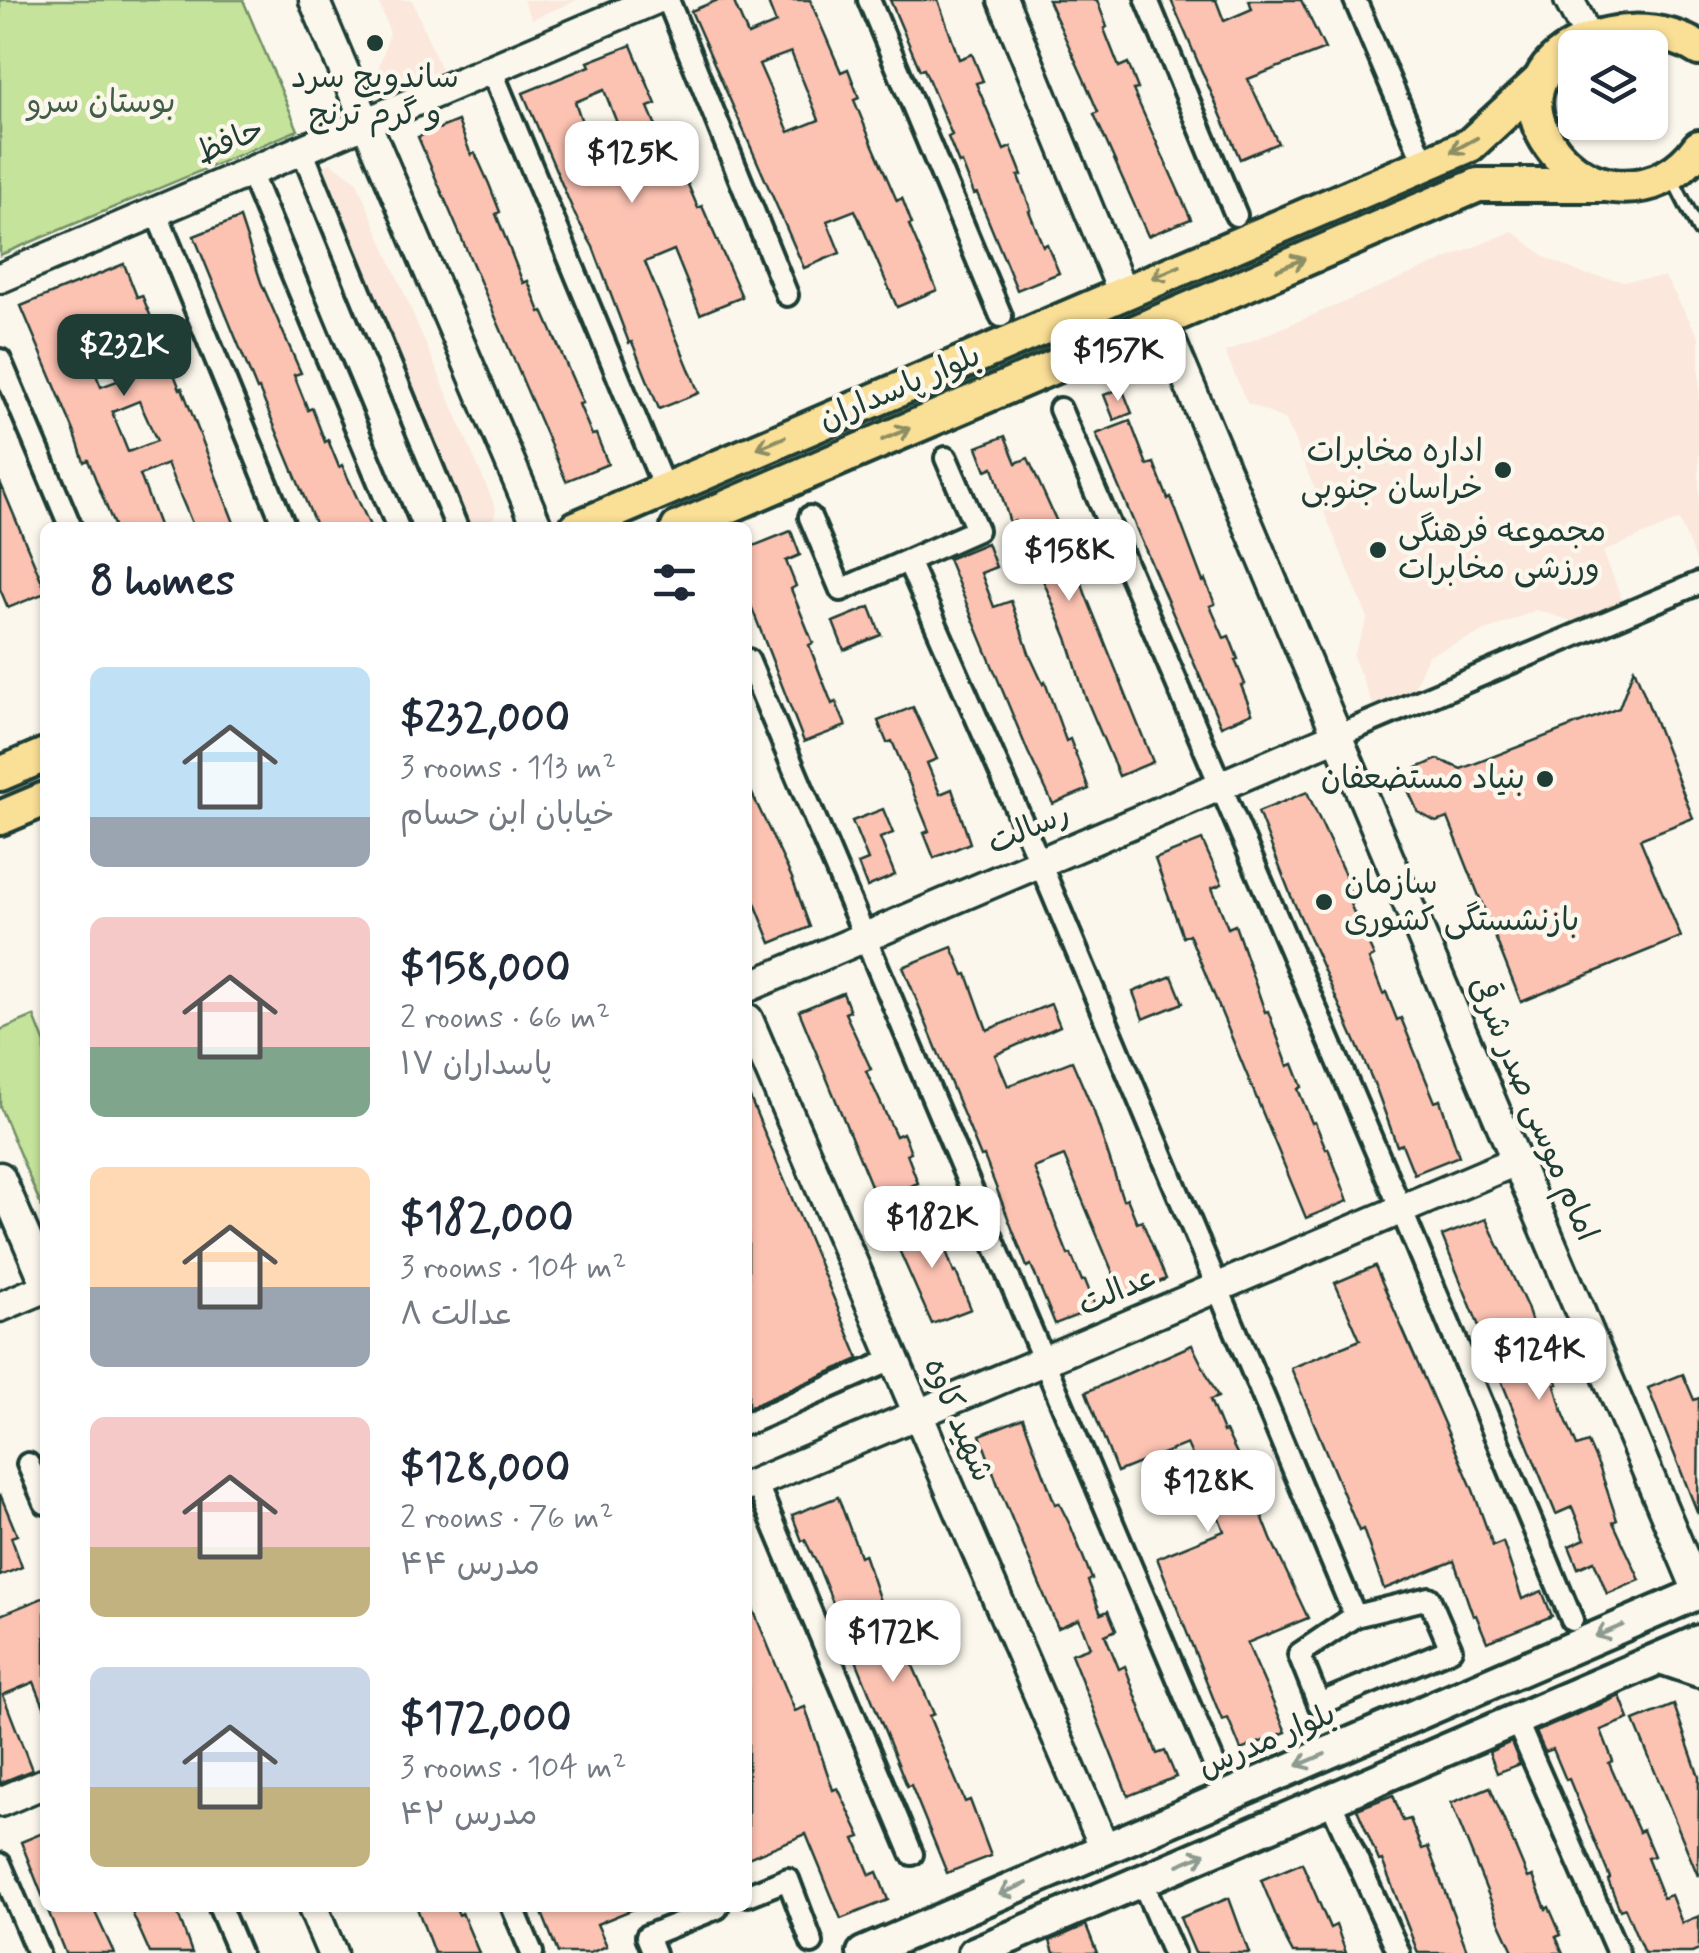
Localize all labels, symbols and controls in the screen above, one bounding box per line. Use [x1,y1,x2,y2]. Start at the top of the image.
map controls [1558,30,1668,140]
button: layers [1558,30,1668,140]
marker: ساندویچ سرد و گرم ترنج [364,32,386,54]
place label: ساندویچ سرد و گرم ترنج [291,57,459,138]
park label: بوستان سرو [24,82,176,124]
street label: حافظ [189,109,271,175]
pin: $125K [562,121,702,206]
text: $125K [587,132,677,174]
one-way arrow [1450,135,1479,155]
one-way arrow [1275,254,1306,272]
one-way arrow [1151,265,1182,283]
pin: $232K [54,314,194,399]
pin: $157K [1048,319,1188,404]
text: $232K [79,325,169,367]
text: $157K [1073,330,1163,372]
street label: بلوار پاسداران [813,335,987,441]
one-way arrow [880,424,911,442]
place label: اداره مخابرات خراسان جنوبی [1301,431,1483,510]
one-way arrow [756,435,787,453]
marker: اداره مخابرات خراسان جنوبی [1492,459,1514,481]
place label: مجموعه فرهنگی ورزشی مخابرات [1398,511,1606,590]
pin: $158K [999,519,1139,604]
text: $158K [1024,530,1114,572]
marker: مجموعه فرهنگی ورزشی مخابرات [1367,539,1389,561]
text: 8 homes [90,555,235,610]
icon: filters [647,555,702,610]
text: $232,000 [400,692,570,747]
icon: home [170,707,290,827]
text: 3 rooms · 113 m² [400,747,616,789]
place label: بنیاد مستضعفان [1321,758,1525,800]
marker: بنیاد مستضعفان [1534,768,1556,790]
street label: رسالت [981,793,1077,865]
text: خیابان ابن حسام [400,794,614,836]
place label: سازمان بازنشستگی کشوری [1344,863,1579,942]
marker: سازمان بازنشستگی کشوری [1313,891,1335,913]
text: $158,000 [400,942,570,997]
icon: home [170,957,290,1077]
street label: امام موسی صدر شرقی [1457,970,1608,1248]
text: 2 rooms · 66 m² [400,997,610,1039]
text: پاسداران ۱۷ [400,1044,552,1086]
pin: $182K [862,1186,1002,1271]
text: $182,000 [400,1192,573,1247]
text: $182K [886,1197,978,1239]
icon: home [170,1207,290,1327]
text: 3 rooms · 104 m² [400,1247,626,1289]
street label: عدالت [1072,1256,1164,1326]
text: عدالت ۸ [400,1294,514,1336]
pin: $124K [1469,1318,1609,1403]
text: $124K [1493,1329,1585,1371]
street label: شهید کاوه [913,1351,1003,1489]
text: $128,000 [400,1442,570,1497]
pin: $128K [1138,1450,1278,1535]
icon: home [170,1457,290,1577]
text: $128K [1163,1461,1253,1503]
text: 2 rooms · 76 m² [400,1497,613,1539]
text: مدرس ۴۴ [400,1544,540,1586]
pin: $172K [823,1600,963,1685]
text: $172K [848,1611,938,1653]
one-way arrow [1595,1623,1625,1641]
text: $172,000 [400,1692,572,1747]
street label: بلوار مدرس [1192,1693,1342,1789]
icon: home [170,1707,290,1827]
text: 3 rooms · 104 m² [400,1747,626,1789]
one-way arrow [1296,1752,1327,1770]
text: مدرس ۴۲ [400,1794,537,1836]
one-way arrow [1176,1849,1207,1867]
one-way arrow [998,1881,1028,1899]

